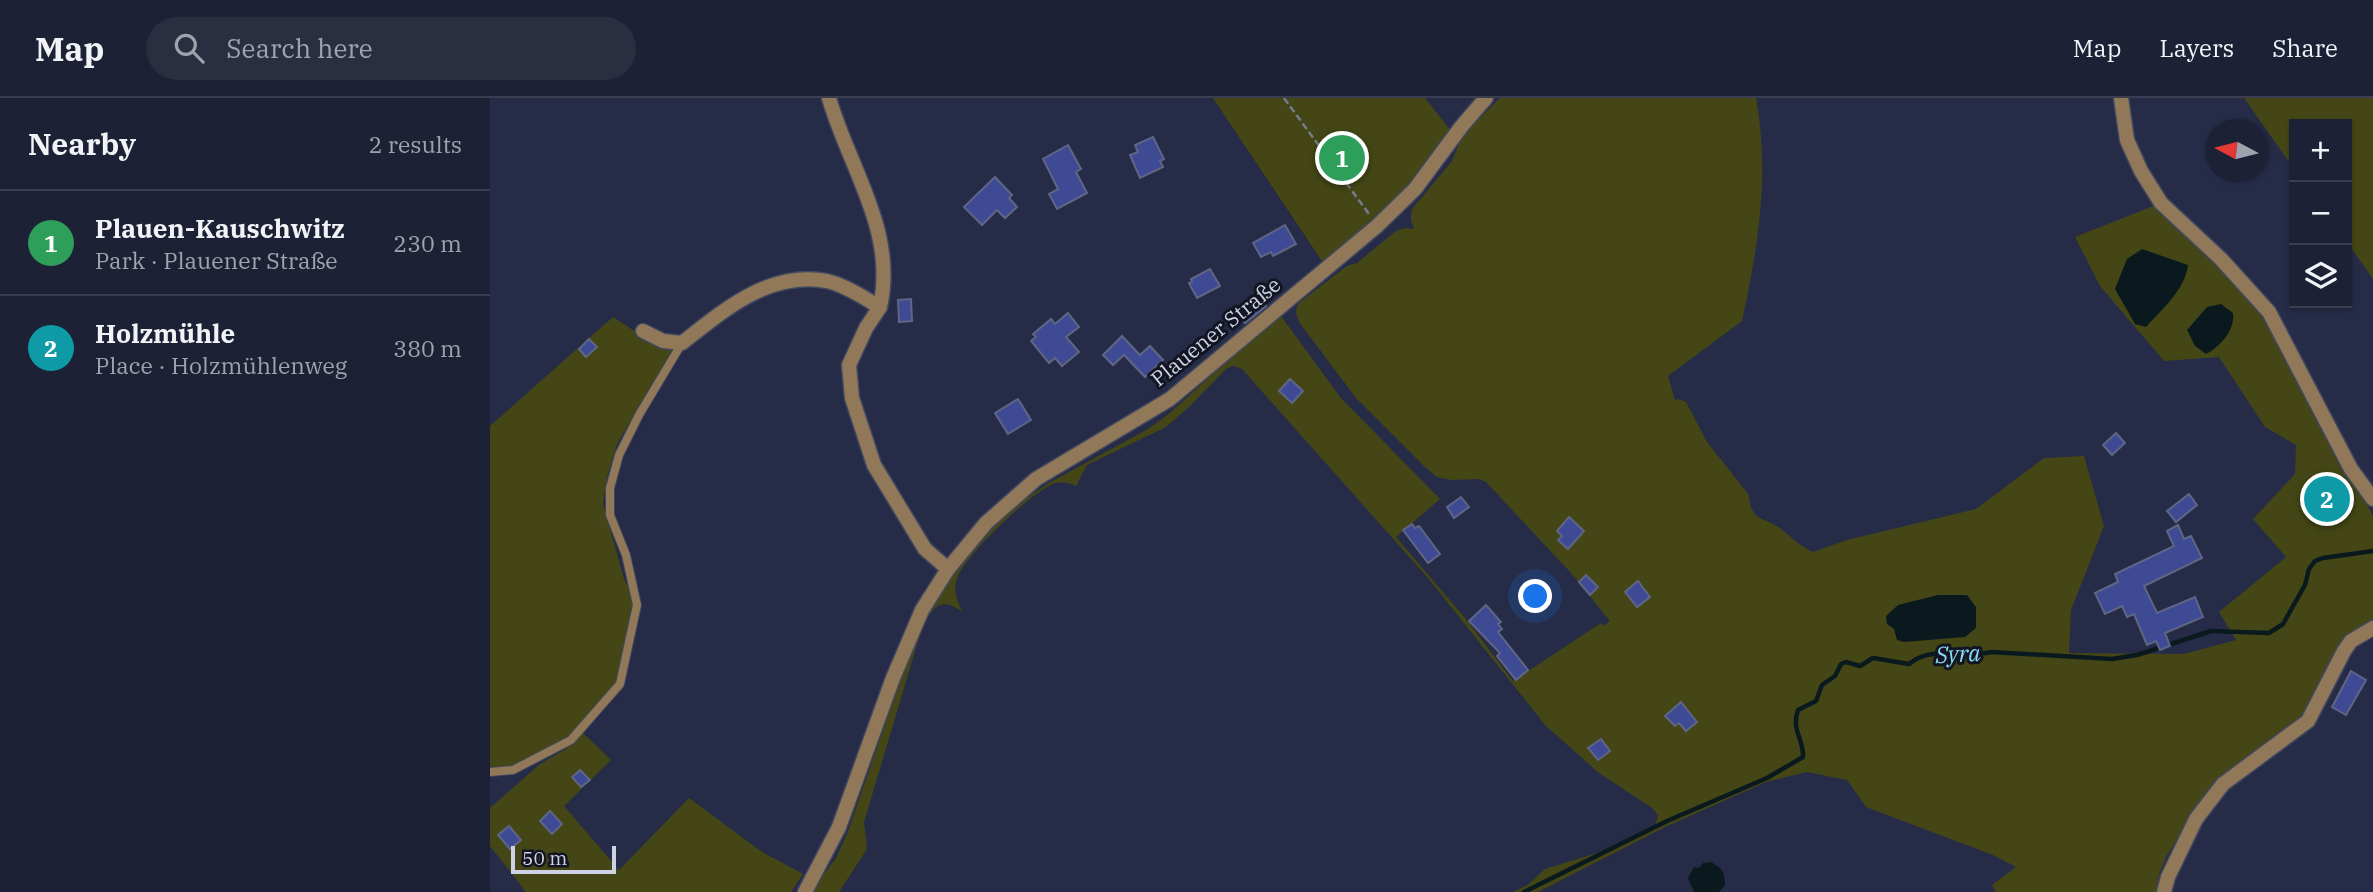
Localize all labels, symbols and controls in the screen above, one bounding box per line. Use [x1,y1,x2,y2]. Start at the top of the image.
search box [146,17,636,80]
text: Map [35,27,104,70]
icon: search [170,29,208,67]
text: Search here [226,31,373,65]
text: Map [2073,32,2121,64]
text: Layers [2159,32,2234,64]
text: Share [2272,32,2338,64]
north arrow [2205,119,2268,182]
map controls [2289,119,2352,308]
button: + [2289,119,2352,182]
text: Nearby [28,124,136,163]
text: 2 results [369,129,462,159]
pin: 1 [1319,132,1365,184]
button: − [2289,182,2352,245]
text: Plauen-Kauschwitz [95,211,345,245]
text: 1 [44,228,58,258]
text: 230 m [393,228,462,258]
text: Park · Plauener Straße [95,245,338,275]
button: layers [2289,245,2352,308]
street label: Plauener Straße [1145,270,1286,392]
text: Holzmühle [95,316,235,350]
text: 2 [44,333,58,363]
text: 380 m [393,333,462,363]
text: Place · Holzmühlenweg [95,350,347,380]
pin: 2 [2304,473,2350,525]
your location [1518,579,1552,613]
water label: Syra [1933,637,1982,669]
scale bar [511,843,616,875]
text: 50 m [522,846,567,870]

